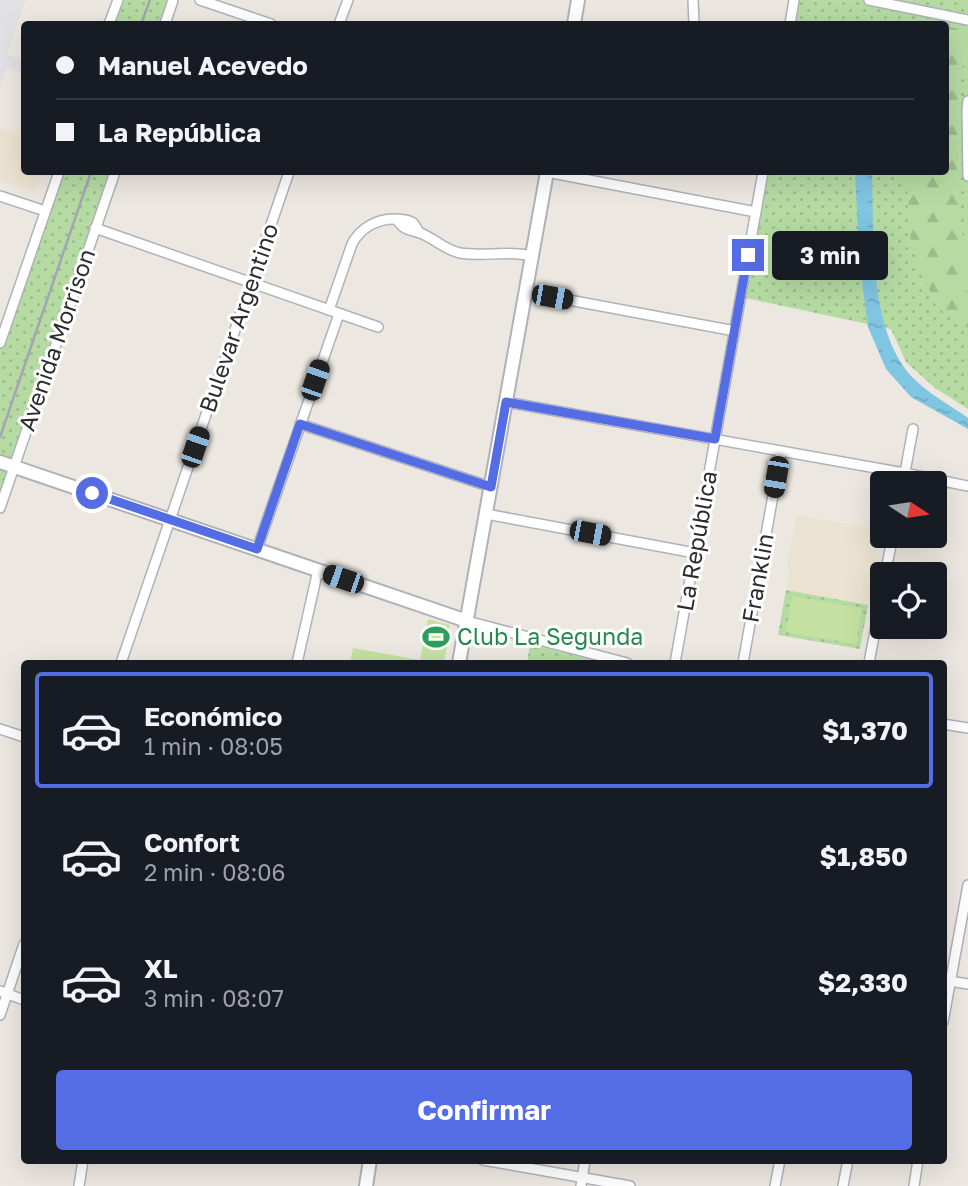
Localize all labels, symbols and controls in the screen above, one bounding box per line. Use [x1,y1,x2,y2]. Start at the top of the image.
text: Manuel Acevedo [98,50,308,81]
text: La República [98,117,261,148]
street label: Bulevar Argentino [193,219,284,416]
callout: 3 min [772,230,888,280]
route end [732,239,764,271]
text: 3 min [800,241,860,269]
street label: Avenida Morrison [12,245,100,434]
car [530,283,575,311]
car [299,357,332,403]
car [179,424,212,470]
car [763,454,790,500]
street label: La República [670,468,722,613]
north arrow [870,471,947,548]
map controls [870,471,947,639]
route start [76,477,108,509]
car [568,519,613,547]
street label: Franklin [735,531,779,625]
car [320,562,367,596]
button: locate [870,562,947,639]
sports icon: Club La Segunda [421,622,451,652]
place label: Club La Segunda [457,622,643,650]
icon: car [60,699,123,762]
text: Económico [144,701,282,732]
text: $1,370 [822,715,908,746]
text: 1 min · 08:05 [144,732,283,760]
icon: car [60,825,123,888]
text: Confort [144,827,240,858]
text: $1,850 [819,841,908,872]
text: 2 min · 08:06 [144,858,286,886]
icon: car [60,951,123,1014]
text: XL [144,953,178,984]
text: $2,330 [818,967,908,998]
text: 3 min · 08:07 [144,984,284,1012]
button: Confirmar [56,1070,912,1150]

